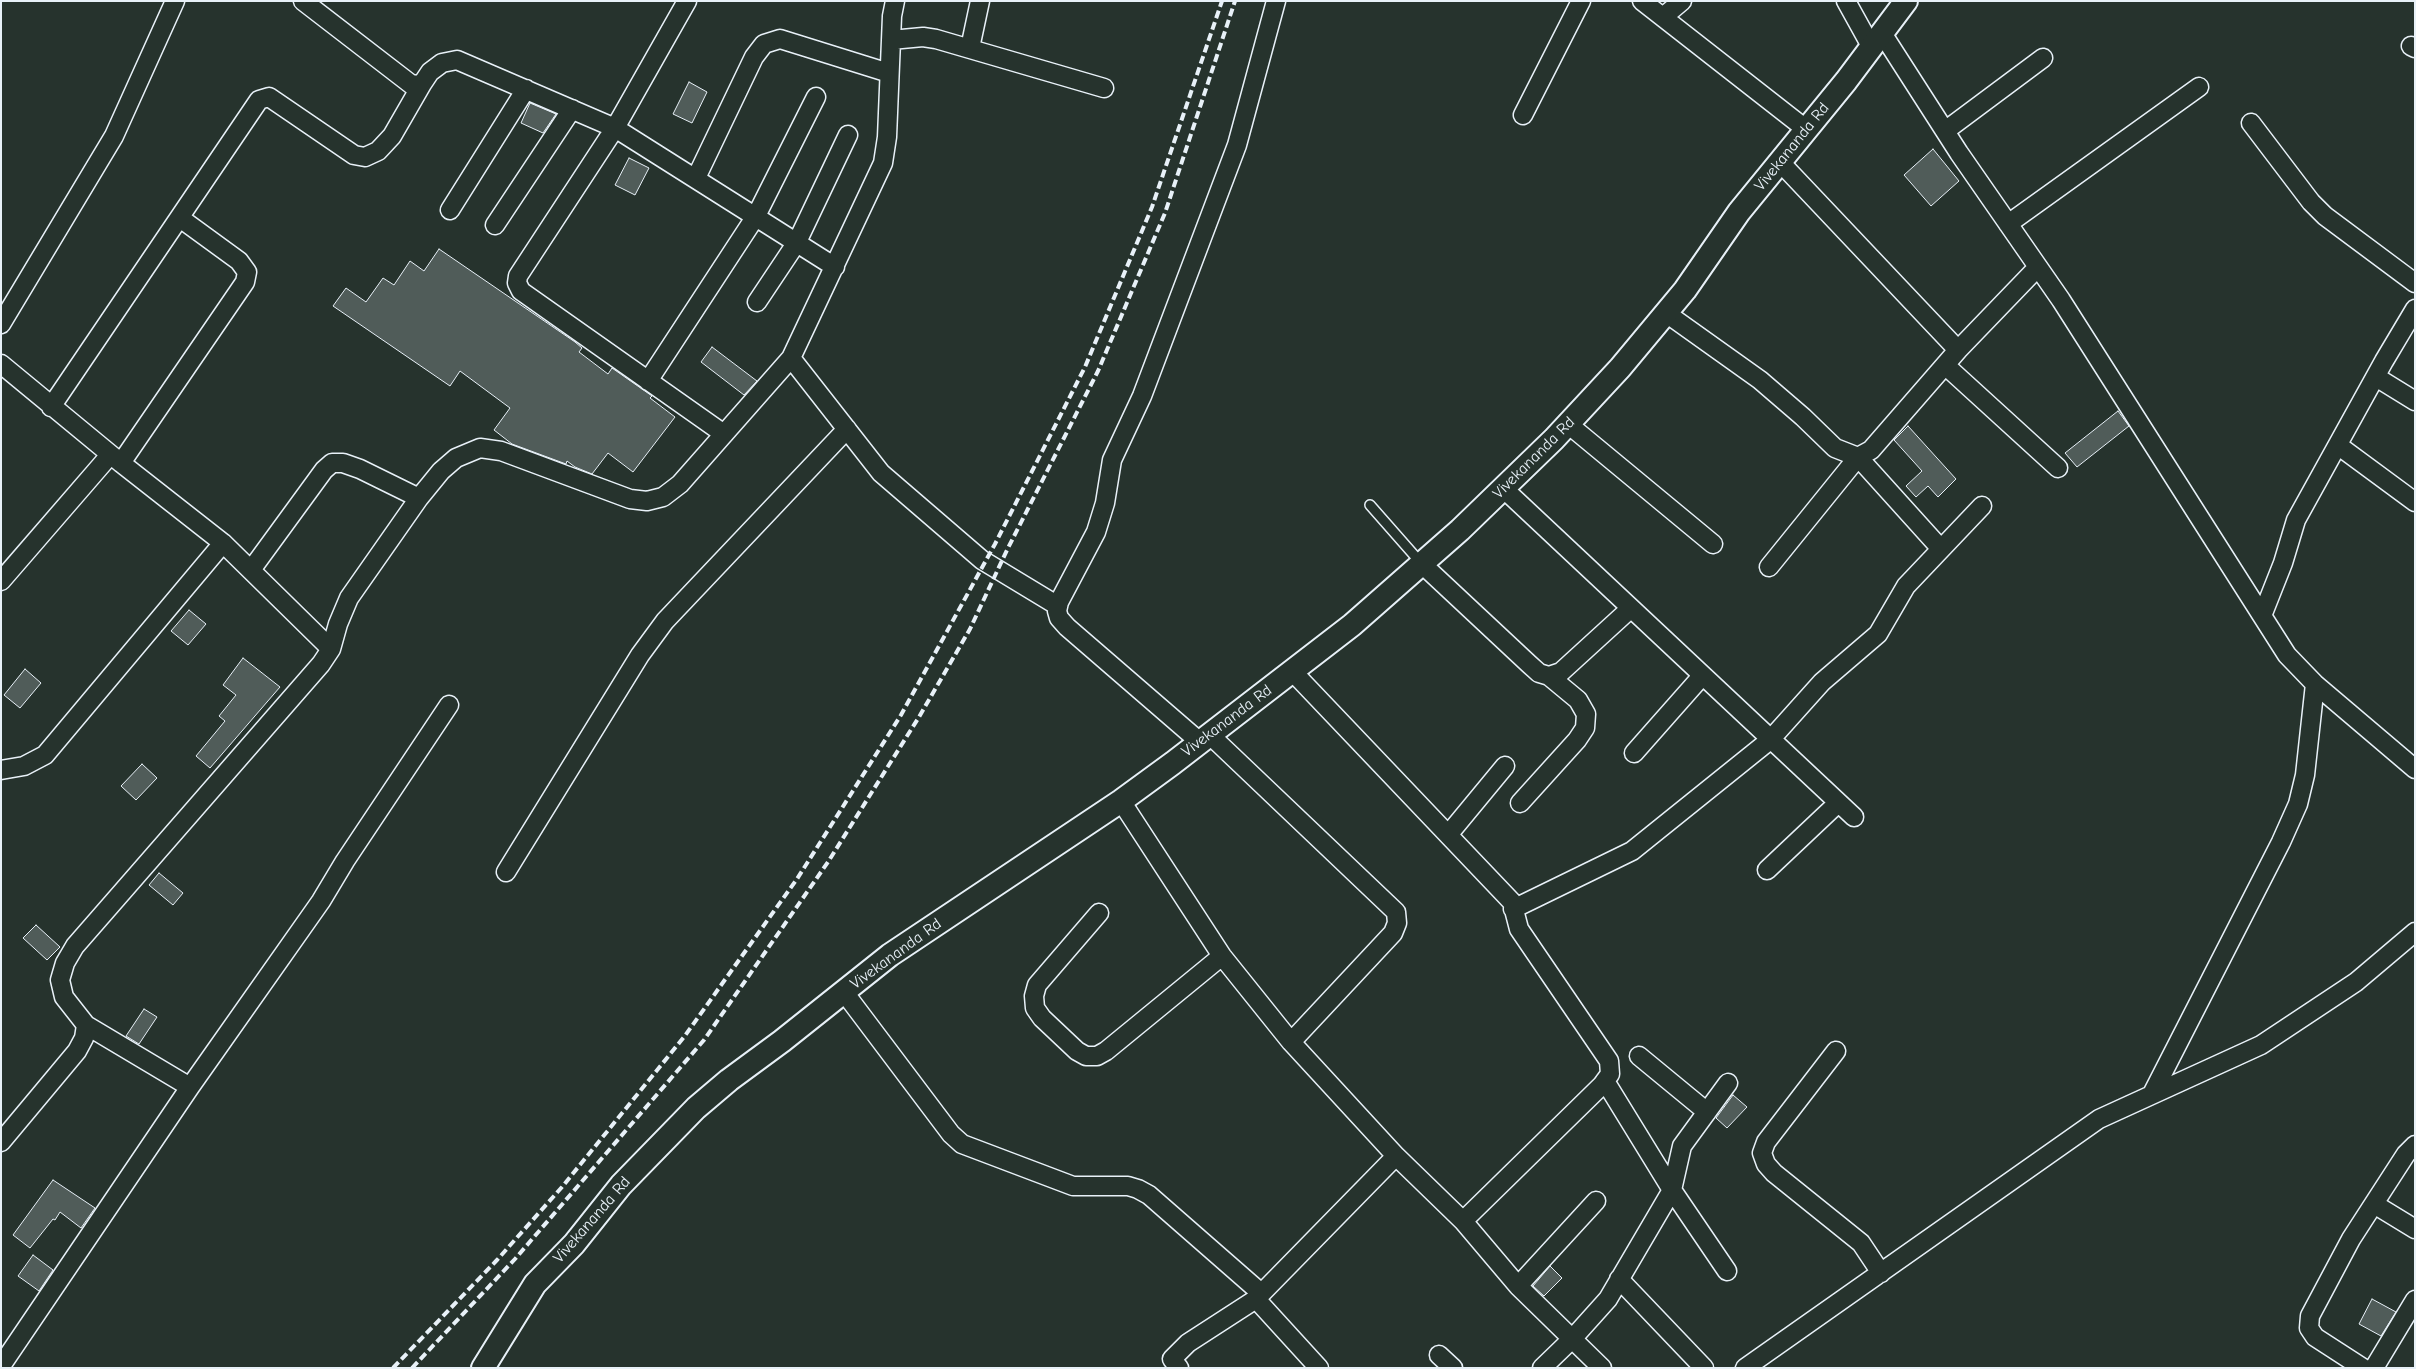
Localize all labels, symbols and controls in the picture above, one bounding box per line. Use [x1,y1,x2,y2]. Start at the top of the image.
street label: Vivekananda Rd [1751,99,1833,195]
street label: Vivekananda Rd [1489,413,1579,503]
street label: Vivekananda Rd [1178,681,1276,761]
street label: Vivekananda Rd [847,914,945,994]
street label: Vivekananda Rd [549,1173,635,1267]

